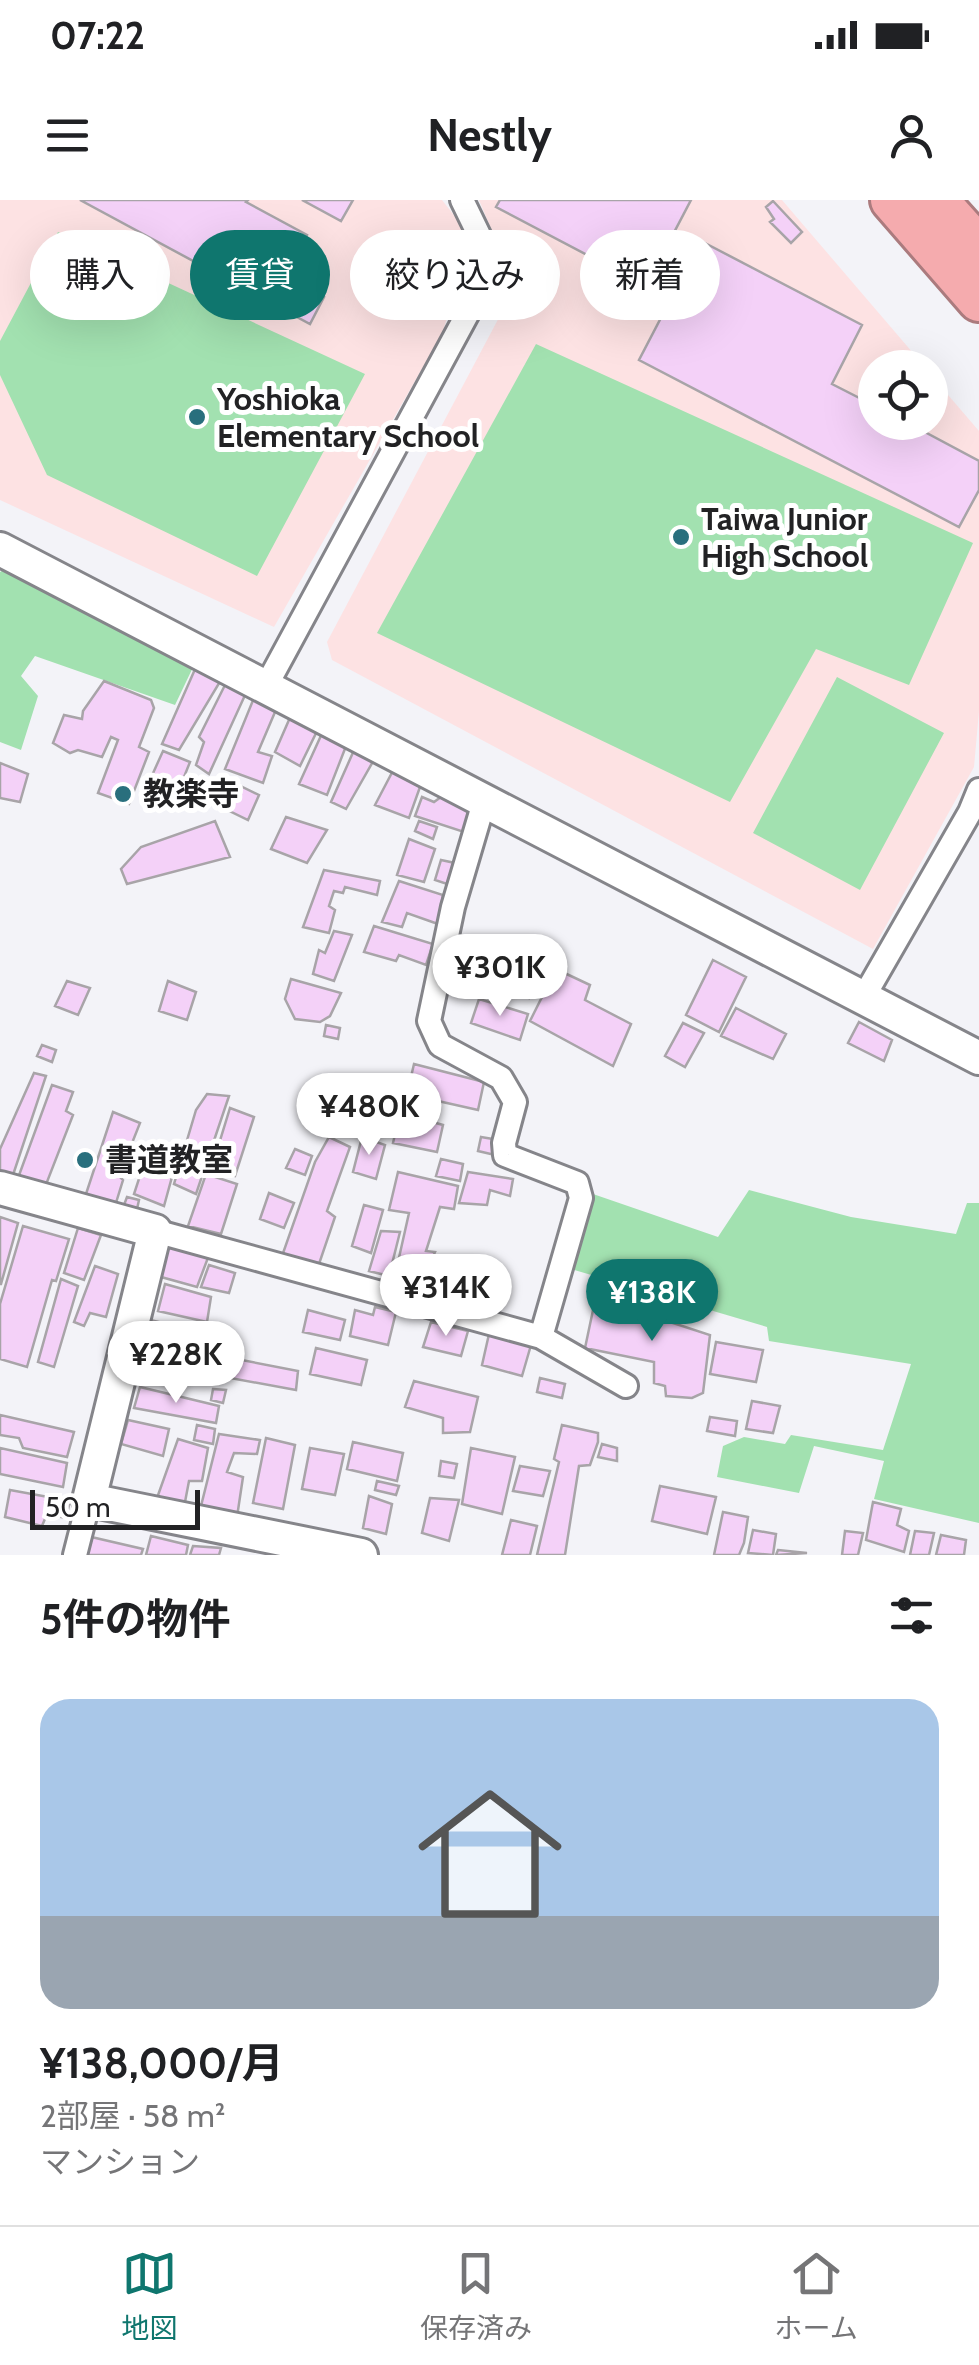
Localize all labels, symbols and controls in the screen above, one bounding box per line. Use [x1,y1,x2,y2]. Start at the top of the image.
text: 07:22 [50,12,145,59]
icon: menu [40,108,95,163]
text: Nestly [427,108,552,162]
icon: person [884,108,939,163]
chip: 購入 [30,230,170,320]
chip: 賃貸 [190,230,330,320]
chip: 絞り込み [350,230,560,320]
chip: 新着 [580,230,720,320]
map controls [858,350,948,440]
button: locate [858,350,948,440]
place label: Yoshioka Elementary School [216,379,479,455]
marker: Yoshioka Elementary School [186,406,208,428]
place label: Taiwa Junior High School [701,499,868,575]
marker: Taiwa Junior High School [670,526,692,548]
place label: 教楽寺 [143,774,239,813]
marker: 教楽寺 [112,783,134,805]
pin: ¥301K [430,934,570,1019]
text: ¥301K [454,947,546,986]
pin: ¥480K [299,1073,439,1158]
text: ¥480K [318,1086,420,1125]
place label: 書道教室 [105,1140,233,1179]
marker: 書道教室 [74,1149,96,1171]
pin: ¥314K [376,1254,516,1339]
pin: ¥138K [582,1259,722,1344]
text: ¥314K [402,1267,490,1306]
text: ¥138K [608,1272,696,1311]
pin: ¥228K [106,1321,246,1406]
text: ¥228K [130,1334,222,1373]
scale bar [30,1485,200,1530]
text: 50 m [45,1490,111,1524]
icon: filters [884,1588,939,1643]
text: 5件の物件 [40,1593,231,1645]
icon: home [400,1764,580,1944]
text: ¥138,000/月 [40,2037,284,2089]
text: 2部屋 · 58 m² [40,2096,225,2135]
text: マンション [40,2142,200,2181]
tab: 地図 [121,2246,177,2346]
tab: 保存済み [420,2246,532,2346]
tab: ホーム [775,2246,858,2346]

